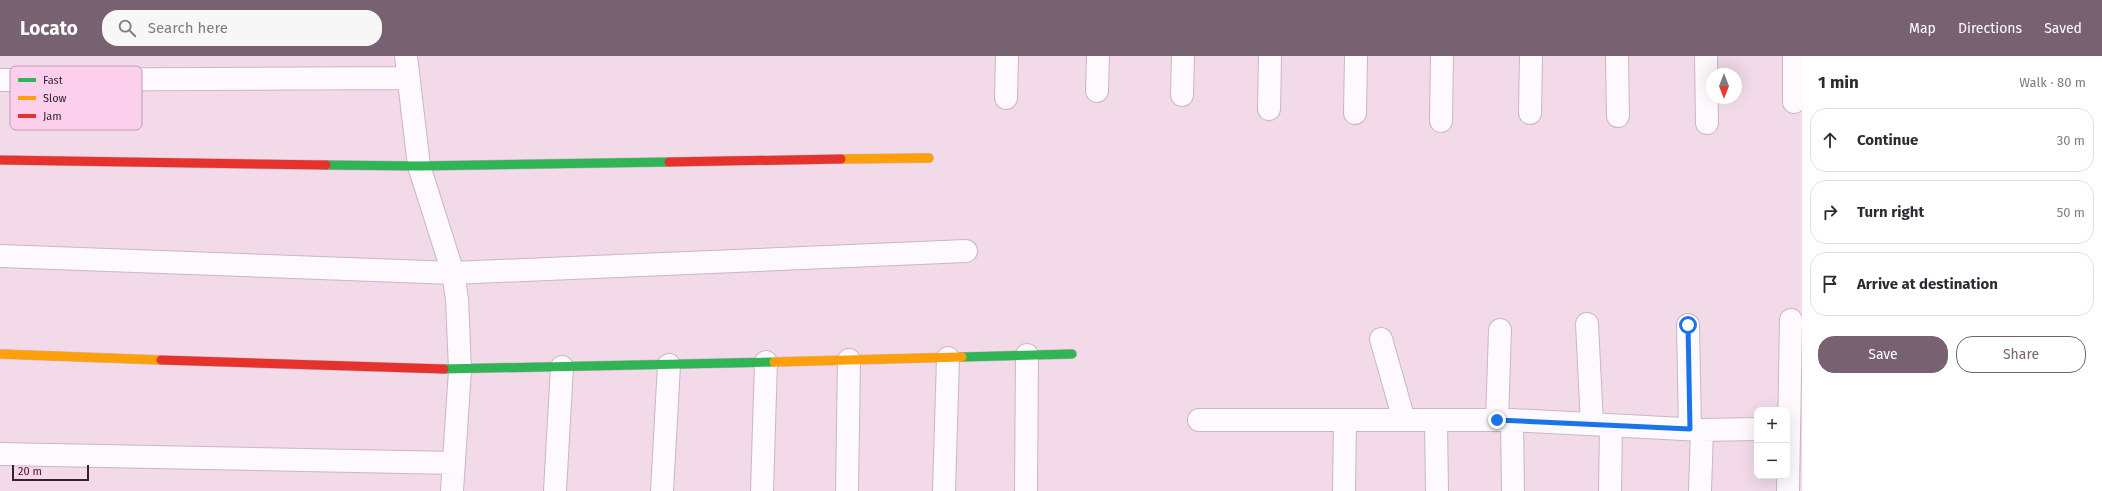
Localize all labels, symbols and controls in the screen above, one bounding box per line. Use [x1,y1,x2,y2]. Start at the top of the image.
search box [102,10,382,46]
text: Locato [20,17,78,40]
icon: search [116,17,138,39]
text: Search here [148,19,228,37]
text: Map [1909,20,1936,37]
text: Directions [1958,20,2022,37]
text: Saved [2044,20,2082,37]
legend [10,66,142,130]
north arrow [1706,68,1742,104]
text: 1 min [1818,72,1859,93]
text: Fast [43,74,63,87]
text: Walk · 80 m [2019,75,2086,90]
text: Slow [43,92,67,105]
text: Jam [43,110,62,123]
icon: ahead [1819,129,1841,151]
text: Continue [1857,131,1918,149]
text: 30 m [2057,133,2085,148]
icon: right [1819,201,1841,223]
text: Turn right [1857,203,1924,221]
text: 50 m [2057,205,2085,220]
icon: arrive [1819,273,1841,295]
text: Arrive at destination [1857,275,1998,293]
route start [1679,316,1697,334]
button: Save [1818,336,1948,373]
button: Share [1956,336,2086,373]
map controls [1754,407,1790,479]
button: + [1754,407,1790,443]
route end [1488,411,1506,429]
button: − [1754,443,1790,479]
scale bar [12,463,89,482]
text: 20 m [18,465,42,478]

